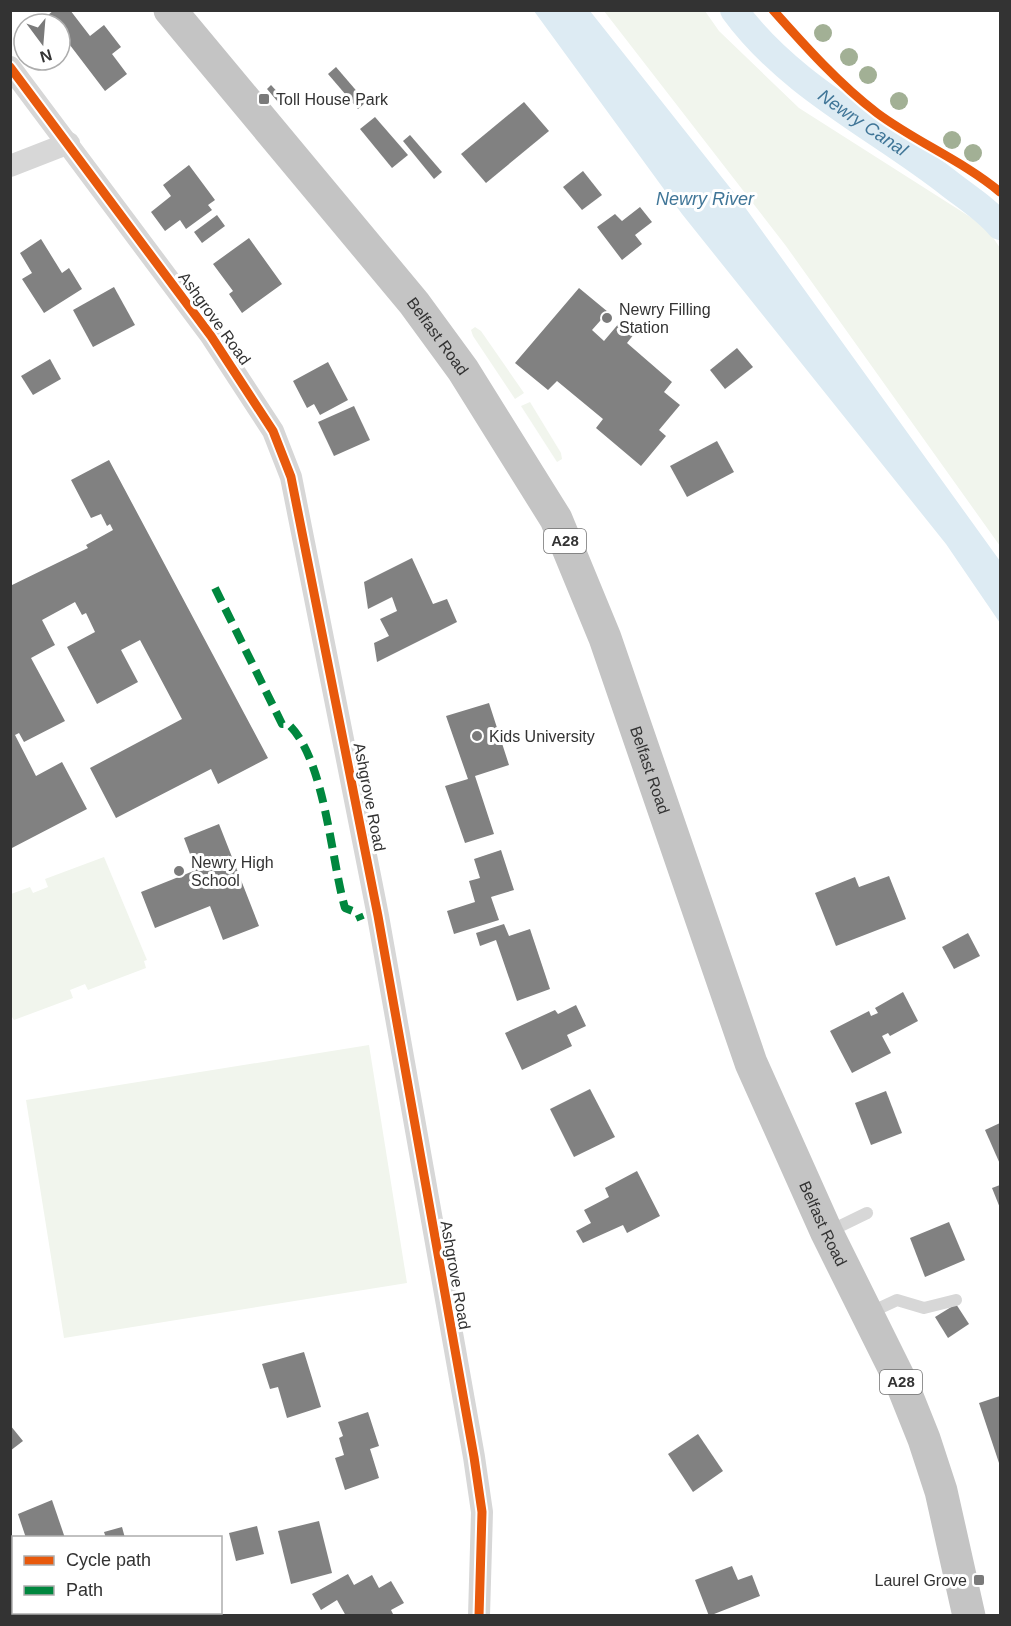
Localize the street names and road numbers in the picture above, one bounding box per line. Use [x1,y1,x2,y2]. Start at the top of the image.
street label: Ashgrove Road [175,269,254,368]
street label: Belfast Road [404,294,472,378]
road number: A28 [544,529,586,553]
street label: Belfast Road [627,724,673,816]
street label: Ashgrove Road [351,741,388,853]
street label: Belfast Road [796,1179,850,1269]
street label: Ashgrove Road [438,1219,473,1331]
road number: A28 [880,1370,922,1394]

